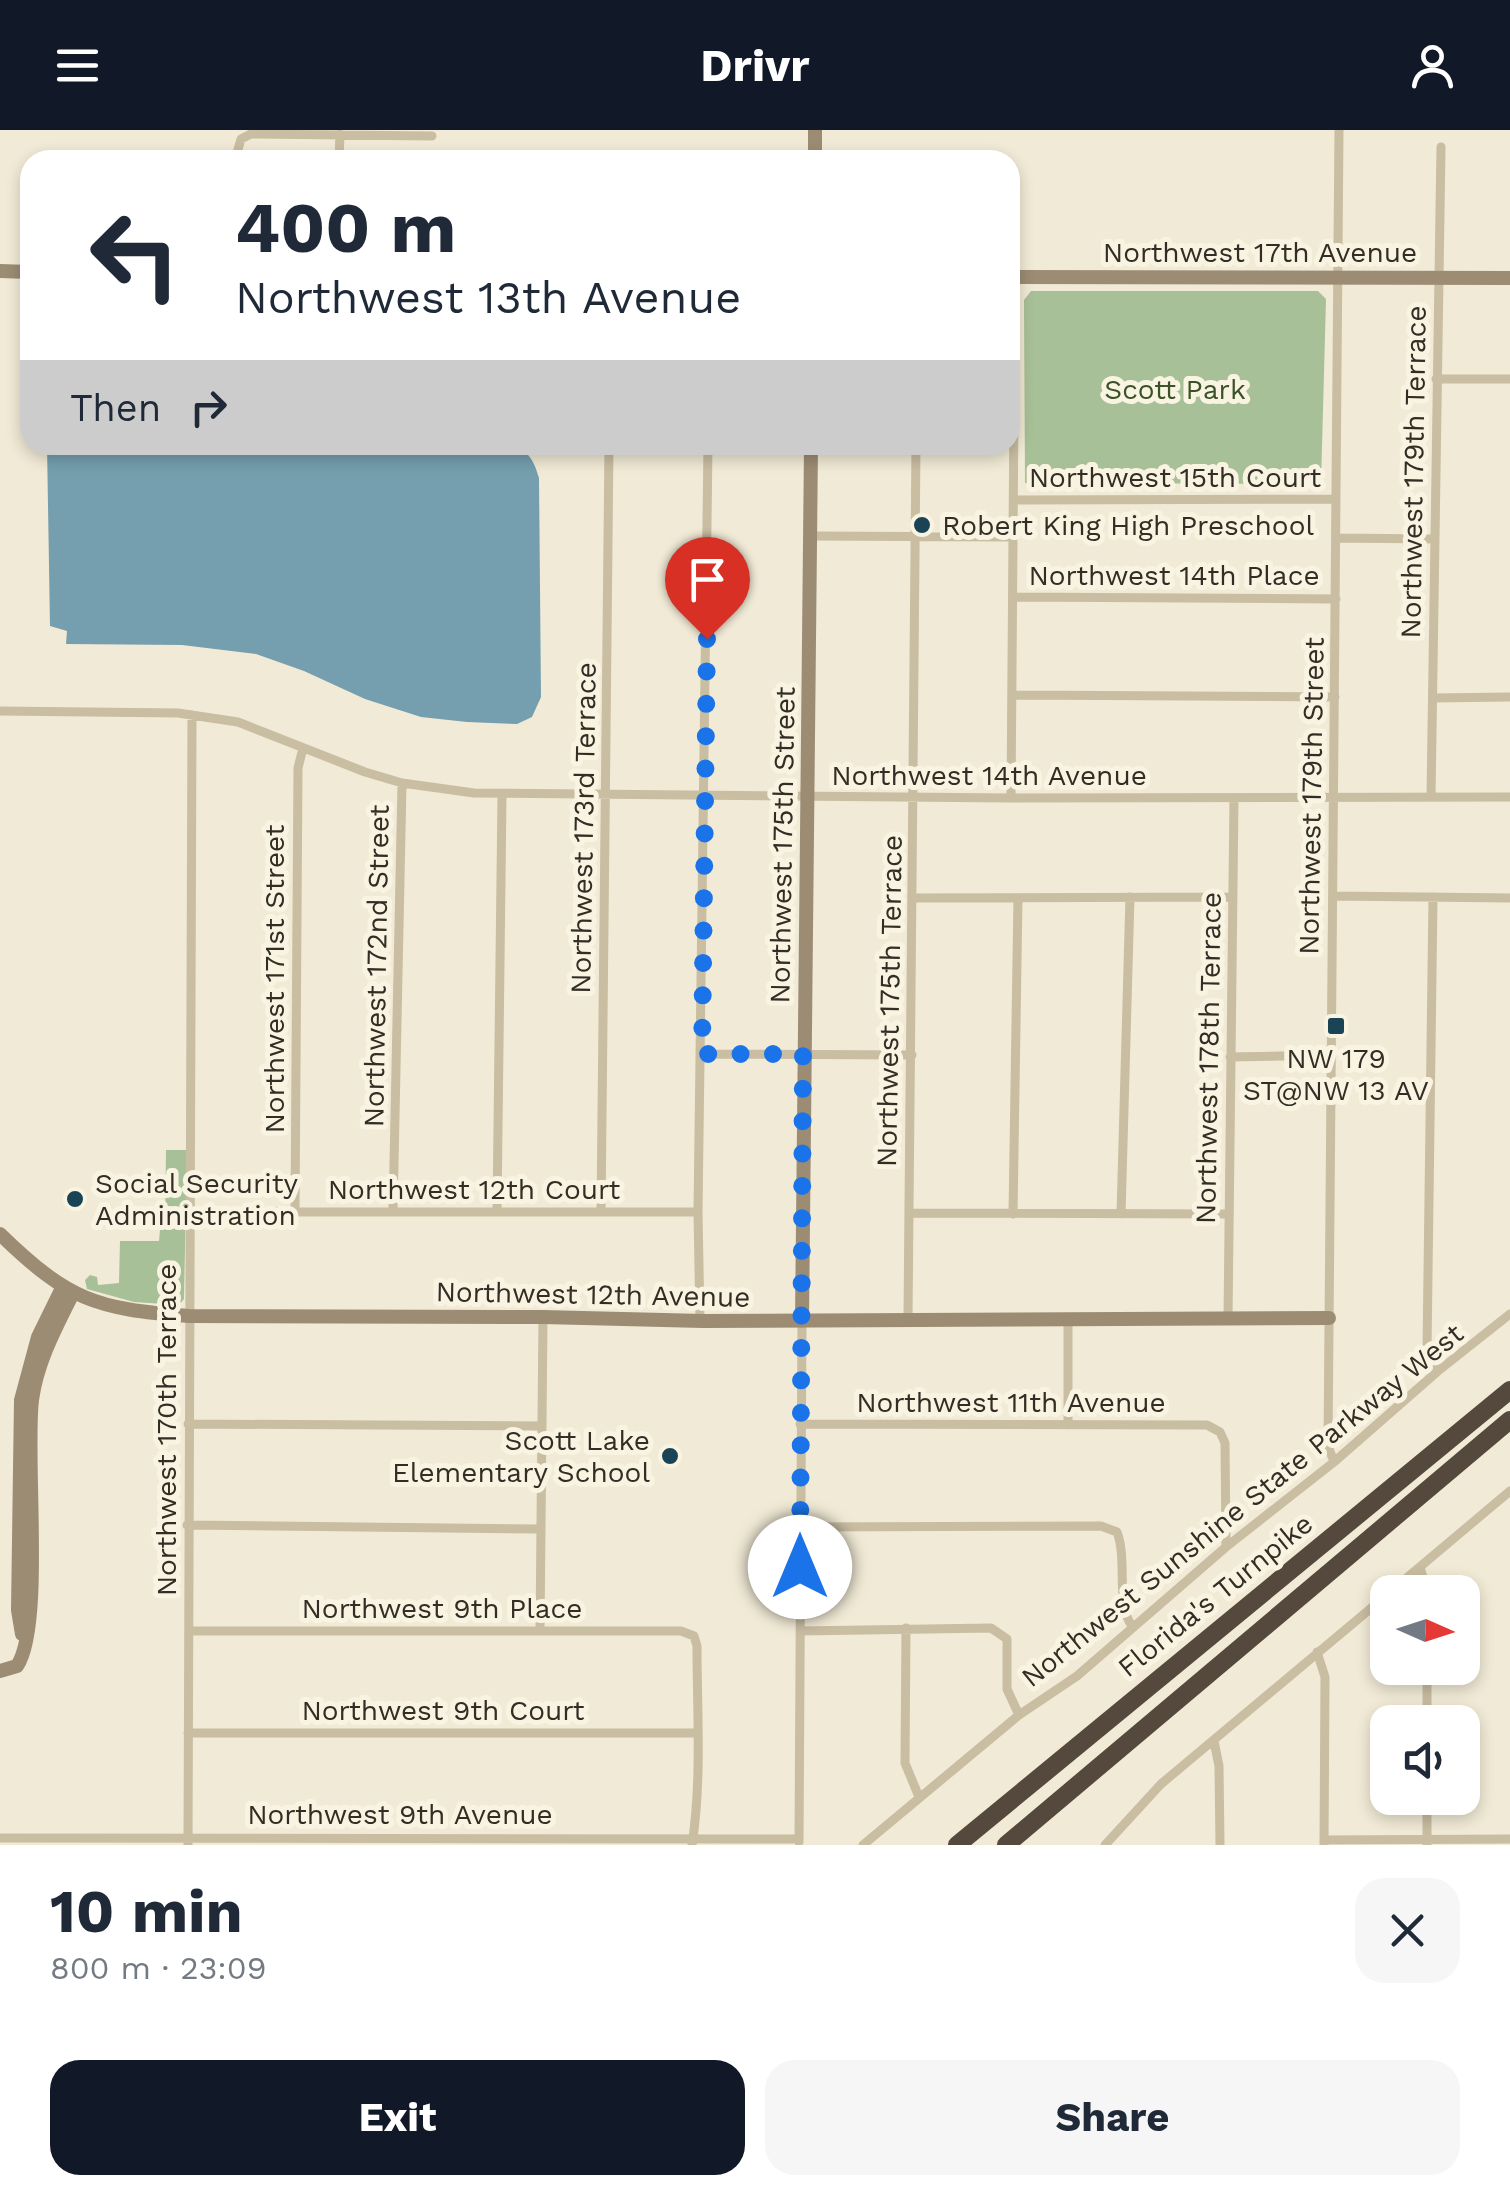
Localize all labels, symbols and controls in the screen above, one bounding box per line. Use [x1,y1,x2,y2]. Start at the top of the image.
icon: menu [50,38,105,93]
icon: person [1405,38,1460,93]
text: Drivr [700,39,810,92]
text: 400 m [235,187,456,269]
icon: left [70,190,200,320]
street label: Northwest 17th Avenue [1103,236,1417,269]
text: Northwest 13th Avenue [235,271,741,324]
street label: Northwest 179th Terrace [1394,305,1433,639]
park label: Scott Park [1104,373,1246,406]
icon: right [181,380,236,435]
text: Then [70,386,161,430]
street label: Northwest 15th Court [1029,461,1322,494]
place label: Robert King High Preschool [942,509,1314,542]
marker: Robert King High Preschool [911,514,933,536]
pin [665,537,750,640]
icon: arrive [680,552,735,607]
street label: Northwest 14th Place [1028,559,1320,592]
street label: Northwest 179th Street [1292,637,1331,955]
street label: Northwest 173rd Terrace [564,662,603,994]
street label: Northwest 175th Street [763,686,802,1004]
street label: Northwest 14th Avenue [831,759,1147,792]
street label: Northwest 172nd Street [357,804,396,1128]
street label: Northwest 171st Street [258,824,291,1134]
street label: Northwest 175th Terrace [870,835,909,1167]
street label: Northwest 178th Terrace [1189,892,1228,1224]
marker: NW 179 ST@NW 13 AV [1325,1015,1347,1037]
place label: NW 179 ST@NW 13 AV [1243,1042,1429,1107]
place label: Social Security Administration [95,1167,299,1232]
street label: Northwest 12th Court [328,1173,621,1206]
marker: Social Security Administration [64,1188,86,1210]
street label: Northwest 170th Terrace [150,1264,183,1596]
street label: Northwest 12th Avenue [435,1275,751,1314]
street label: Northwest Sunshine State Parkway West [1015,1317,1470,1694]
street label: Northwest 11th Avenue [856,1386,1166,1419]
place label: Scott Lake Elementary School [392,1424,650,1489]
marker: Scott Lake Elementary School [659,1445,681,1467]
street label: Florida's Turnpike [1111,1507,1319,1684]
position arrow [748,1515,852,1619]
north arrow [1370,1575,1480,1685]
map controls [1370,1575,1480,1815]
street label: Northwest 9th Place [302,1592,582,1625]
street label: Northwest 9th Court [301,1694,585,1727]
button: sound [1370,1705,1480,1815]
street label: Northwest 9th Avenue [247,1798,553,1831]
text: 10 min [50,1876,243,1947]
button: close [1355,1878,1460,1983]
text: 800 m · 23:09 [50,1949,266,1987]
button: Exit [50,2060,745,2175]
button: Share [765,2060,1460,2175]

